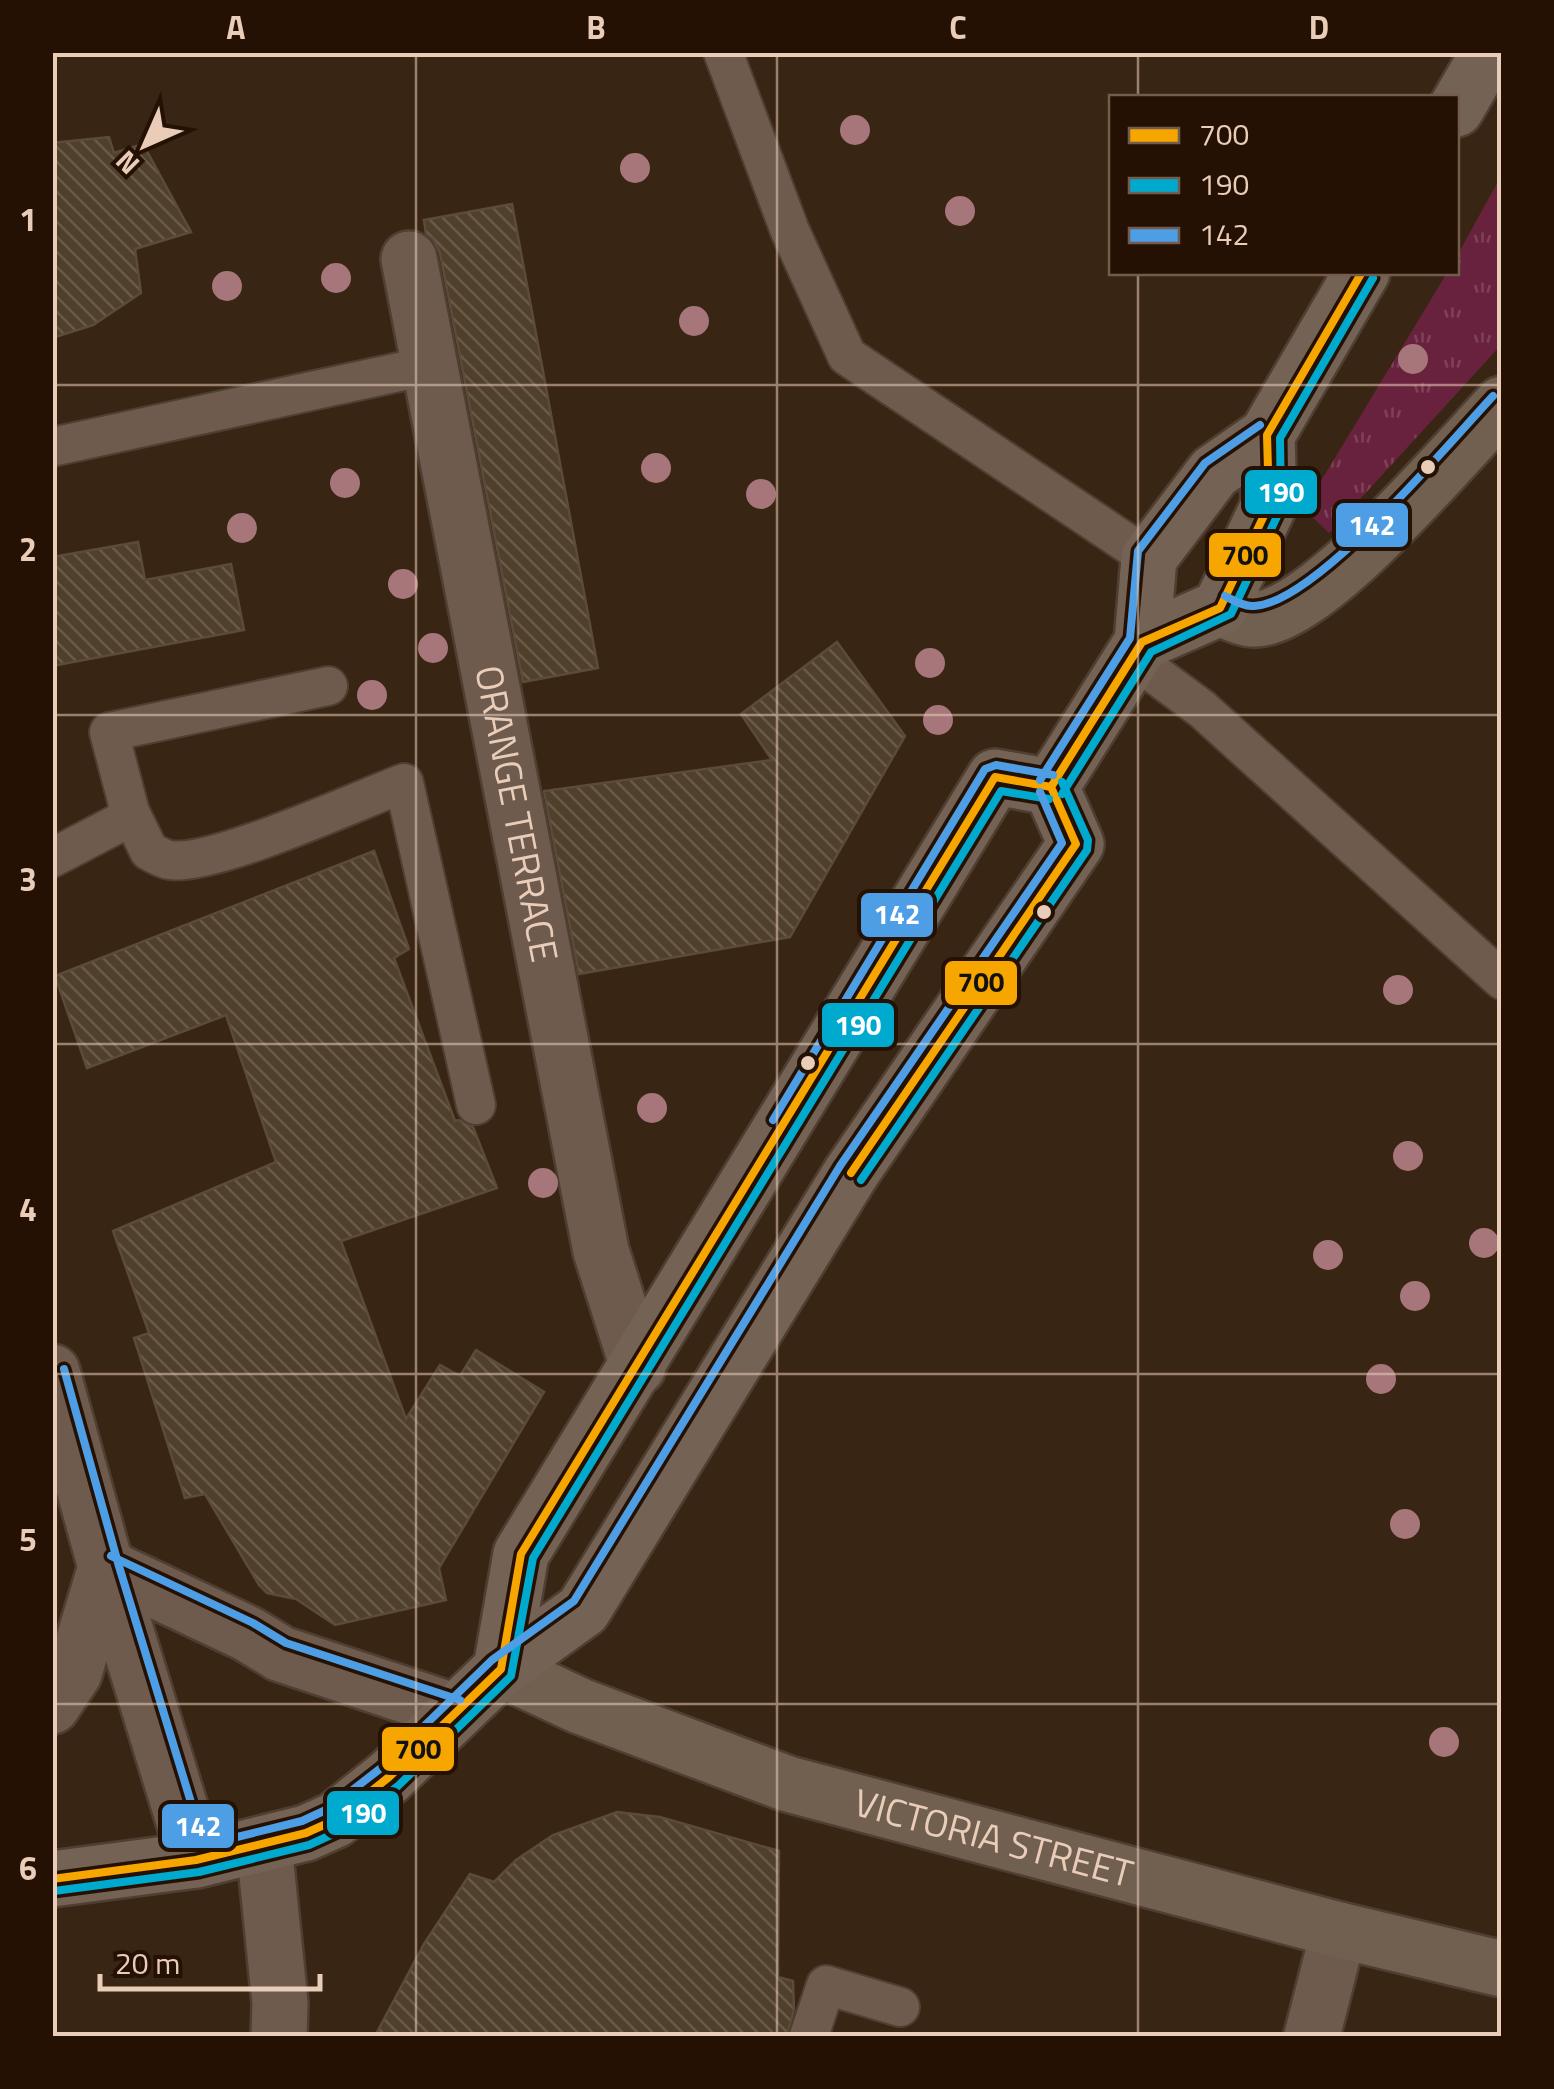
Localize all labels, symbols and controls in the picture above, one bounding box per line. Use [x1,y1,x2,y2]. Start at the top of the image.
text: A [226,3,246,51]
text: B [586,3,606,51]
text: C [949,3,967,51]
text: D [1309,3,1329,51]
north arrow [95,95,195,195]
legend [1109,95,1459,275]
text: 700 [1199,111,1249,157]
text: N [105,141,149,185]
text: 190 [1199,161,1249,207]
text: 1 [19,195,37,243]
text: 142 [1199,211,1249,257]
unlabelled marker [1418,457,1438,477]
line badge: 190 [1243,468,1319,516]
text: 190 [1257,470,1305,513]
line badge: 142 [1334,501,1410,549]
text: 142 [1348,503,1396,546]
text: 2 [19,525,37,573]
line badge: 700 [1207,531,1283,579]
text: 700 [1221,533,1269,576]
street label: ORANGE TERRACE [460,660,574,967]
text: 3 [19,855,37,903]
line badge: 142 [859,891,935,939]
text: 142 [873,892,921,935]
unlabelled marker [1034,902,1054,922]
line badge: 700 [943,959,1019,1007]
text: 700 [957,960,1005,1003]
line badge: 190 [820,1001,896,1049]
text: 190 [834,1003,882,1046]
unlabelled marker [798,1053,818,1073]
text: 4 [19,1185,37,1233]
text: 5 [19,1515,37,1563]
line badge: 700 [380,1725,456,1773]
text: 700 [394,1727,442,1770]
street label: VICTORIA STREET [848,1773,1140,1902]
line badge: 190 [325,1789,401,1837]
text: 190 [339,1791,387,1834]
line badge: 142 [160,1802,236,1850]
text: 142 [174,1804,222,1847]
text: 6 [19,1844,37,1892]
scale bar [100,1929,320,1991]
text: 20 m [115,1940,180,1986]

